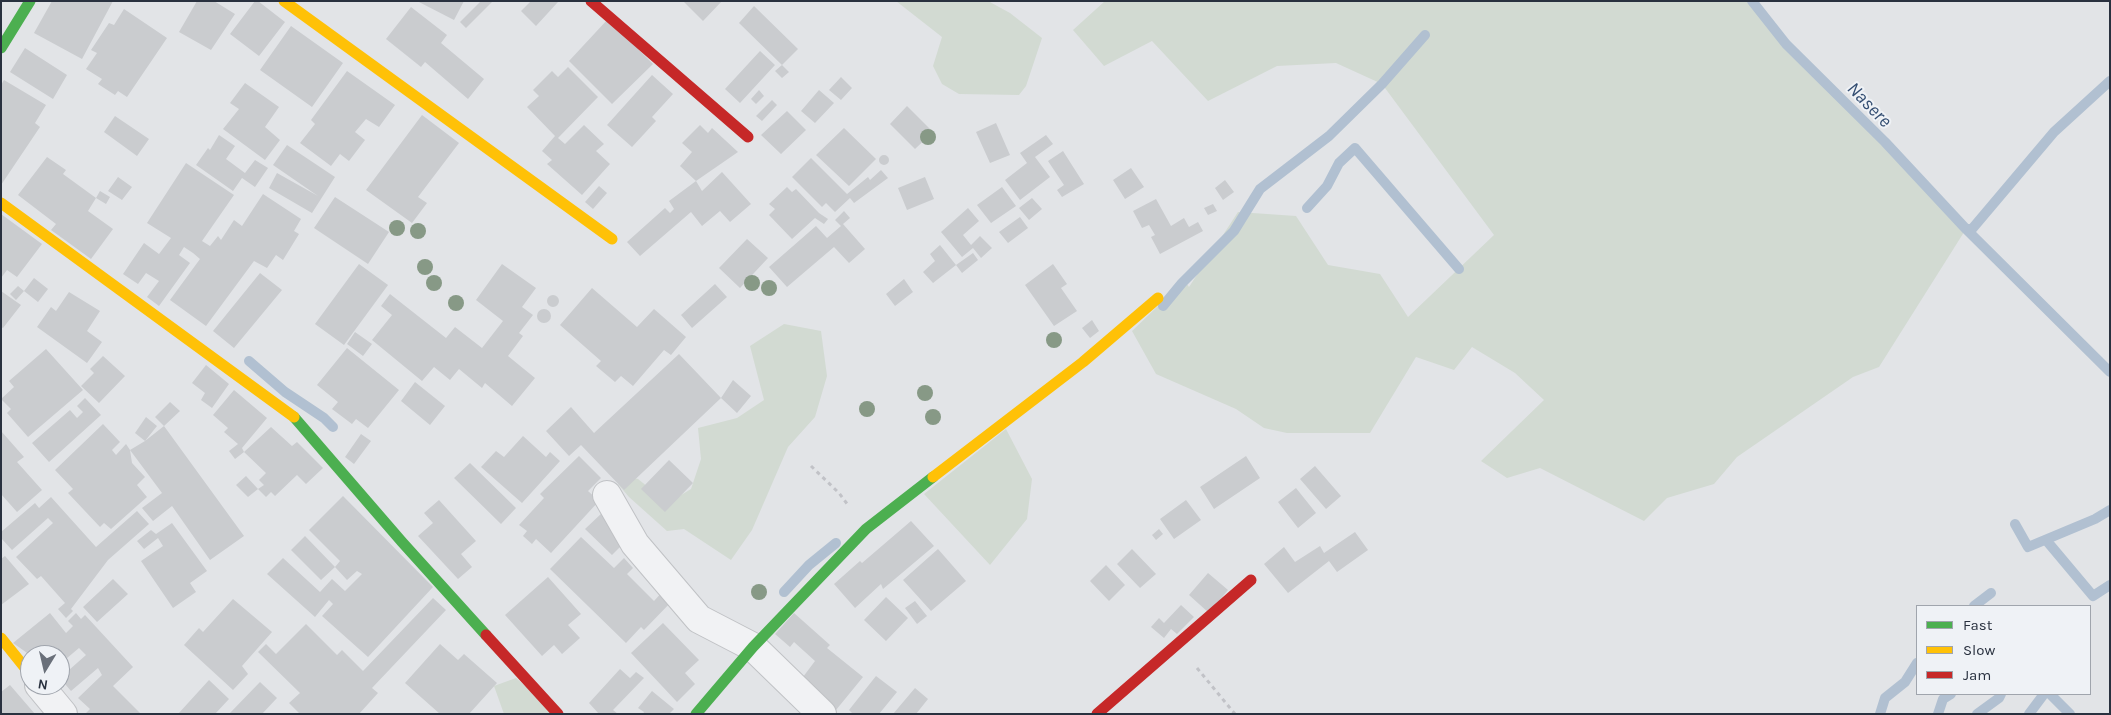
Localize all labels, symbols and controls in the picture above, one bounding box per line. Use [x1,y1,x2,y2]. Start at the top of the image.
water label: Nasere [1842,78,1896,132]
legend [1916,605,2091,695]
text: Fast [1963,616,1992,634]
text: Slow [1963,641,1995,659]
north arrow [20,645,70,695]
text: Jam [1963,666,1991,684]
text: N [36,675,49,694]

